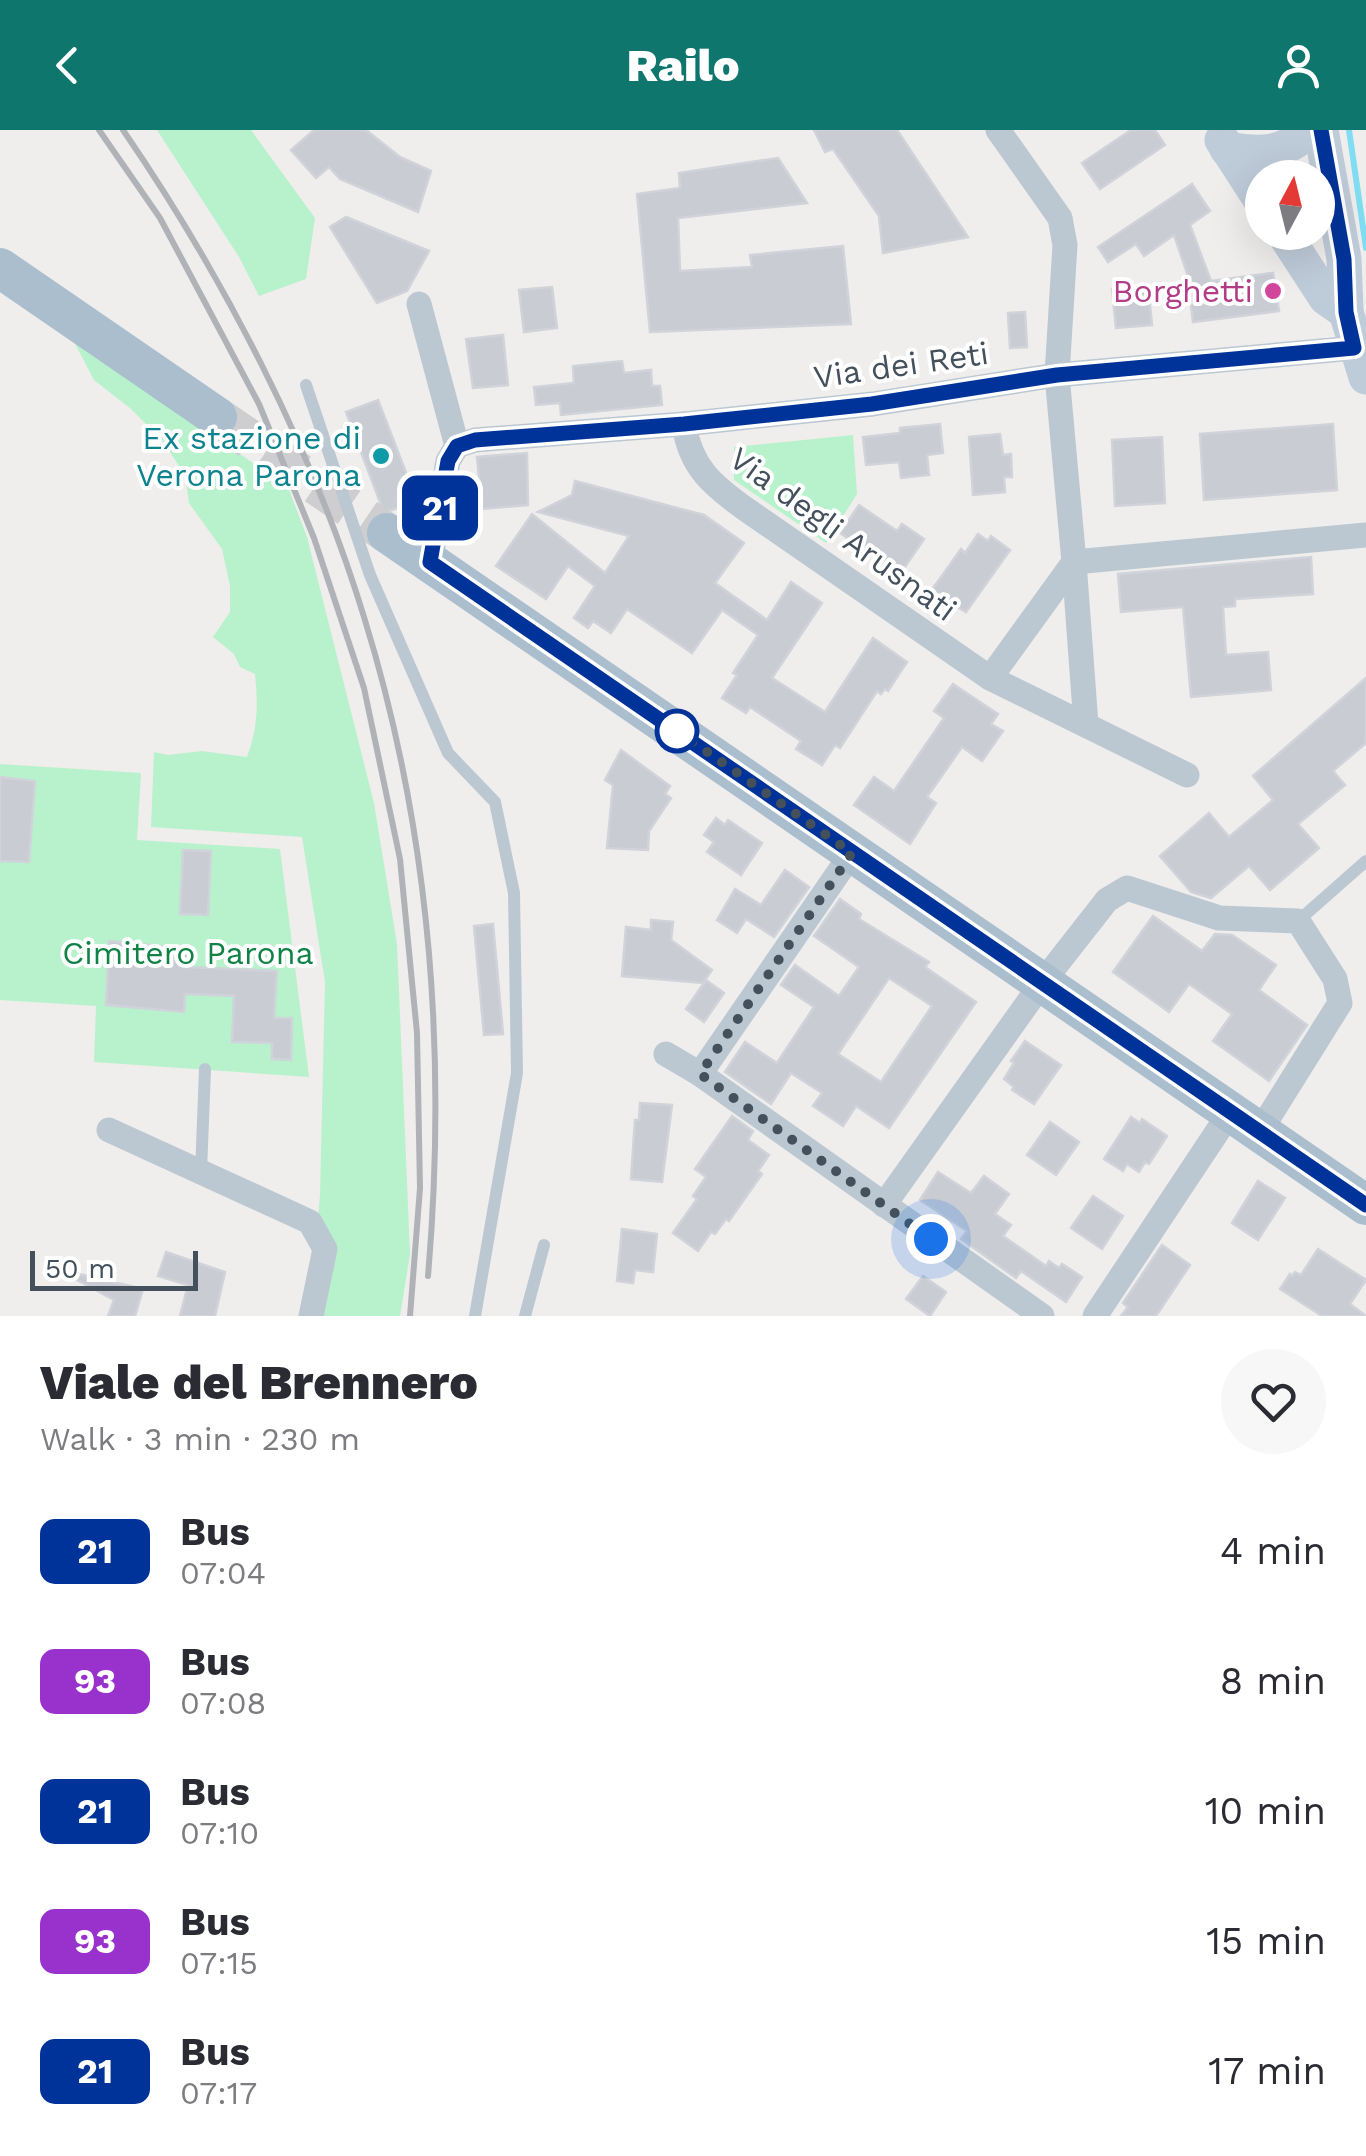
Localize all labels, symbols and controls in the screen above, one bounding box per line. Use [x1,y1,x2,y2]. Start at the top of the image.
icon: back [40,38,95,93]
icon: person [1271,38,1326,93]
text: Railo [626,39,740,92]
north arrow [1245,160,1335,250]
map controls [1245,160,1335,250]
place label: Borghetti [1113,272,1253,310]
marker: Borghetti [1262,280,1284,302]
street label: Via dei Reti [811,334,991,396]
place label: Ex stazione di Verona Parona [136,419,361,494]
street label: Via degli Arusnati [722,439,964,629]
marker: Ex stazione di Verona Parona [370,445,392,467]
line badge: 21 [395,476,485,540]
text: 21 [422,487,458,529]
unlabelled marker [656,710,698,752]
park label: Cimitero Parona [62,934,314,972]
your location [906,1214,956,1264]
scale bar [30,1246,198,1290]
text: 50 m [45,1252,115,1285]
button: heart [1221,1349,1326,1454]
text: Viale del Brennero [40,1354,478,1411]
text: Walk · 3 min · 230 m [40,1420,360,1458]
text: Bus [180,1510,250,1554]
text: 4 min [1220,1529,1326,1573]
text: 21 [77,1530,113,1572]
text: 07:04 [180,1554,266,1592]
text: Bus [180,1640,250,1684]
text: 8 min [1220,1659,1326,1703]
text: 93 [74,1660,116,1702]
text: 07:08 [180,1684,266,1722]
text: Bus [180,1770,250,1814]
text: 10 min [1205,1789,1326,1833]
text: 21 [77,1790,113,1832]
text: 07:10 [180,1814,259,1852]
text: Bus [180,1900,250,1944]
text: 15 min [1206,1919,1326,1963]
text: 93 [74,1920,116,1962]
text: 07:15 [180,1944,258,1982]
text: Bus [180,2030,250,2074]
text: 17 min [1208,2049,1326,2093]
text: 21 [77,2050,113,2092]
text: 07:17 [180,2074,257,2112]

